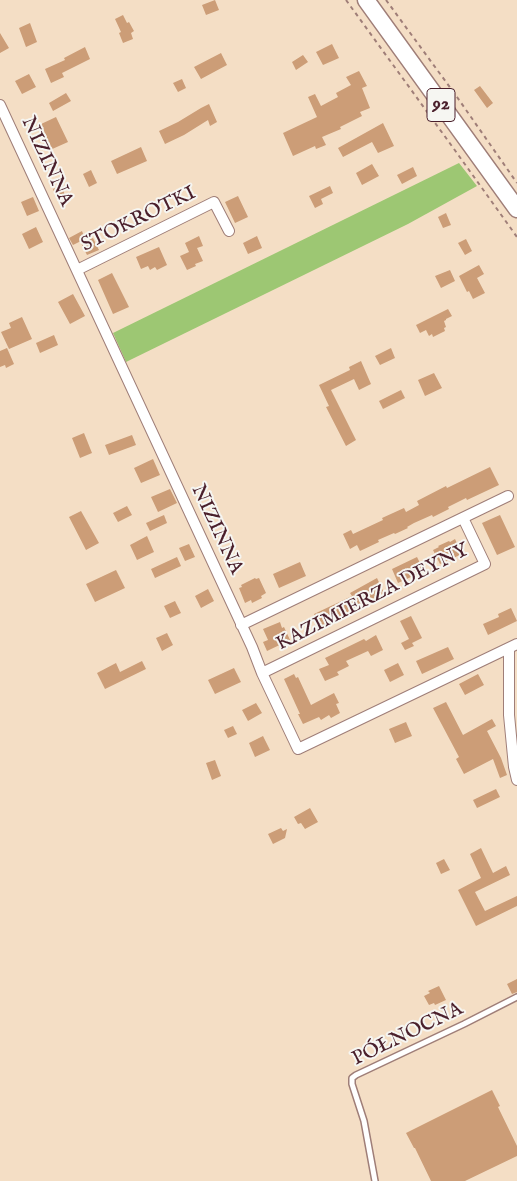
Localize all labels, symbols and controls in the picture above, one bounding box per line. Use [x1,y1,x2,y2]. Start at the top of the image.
road number: 92 [427,88,455,122]
street label: NIZINNA [15,113,77,211]
street label: STOKROTKI [78,182,200,258]
street label: NIZINNA [185,481,247,579]
street label: KAZIMIERZA DEYNY [273,539,473,657]
street label: PÓŁNOCNA [349,998,467,1072]

